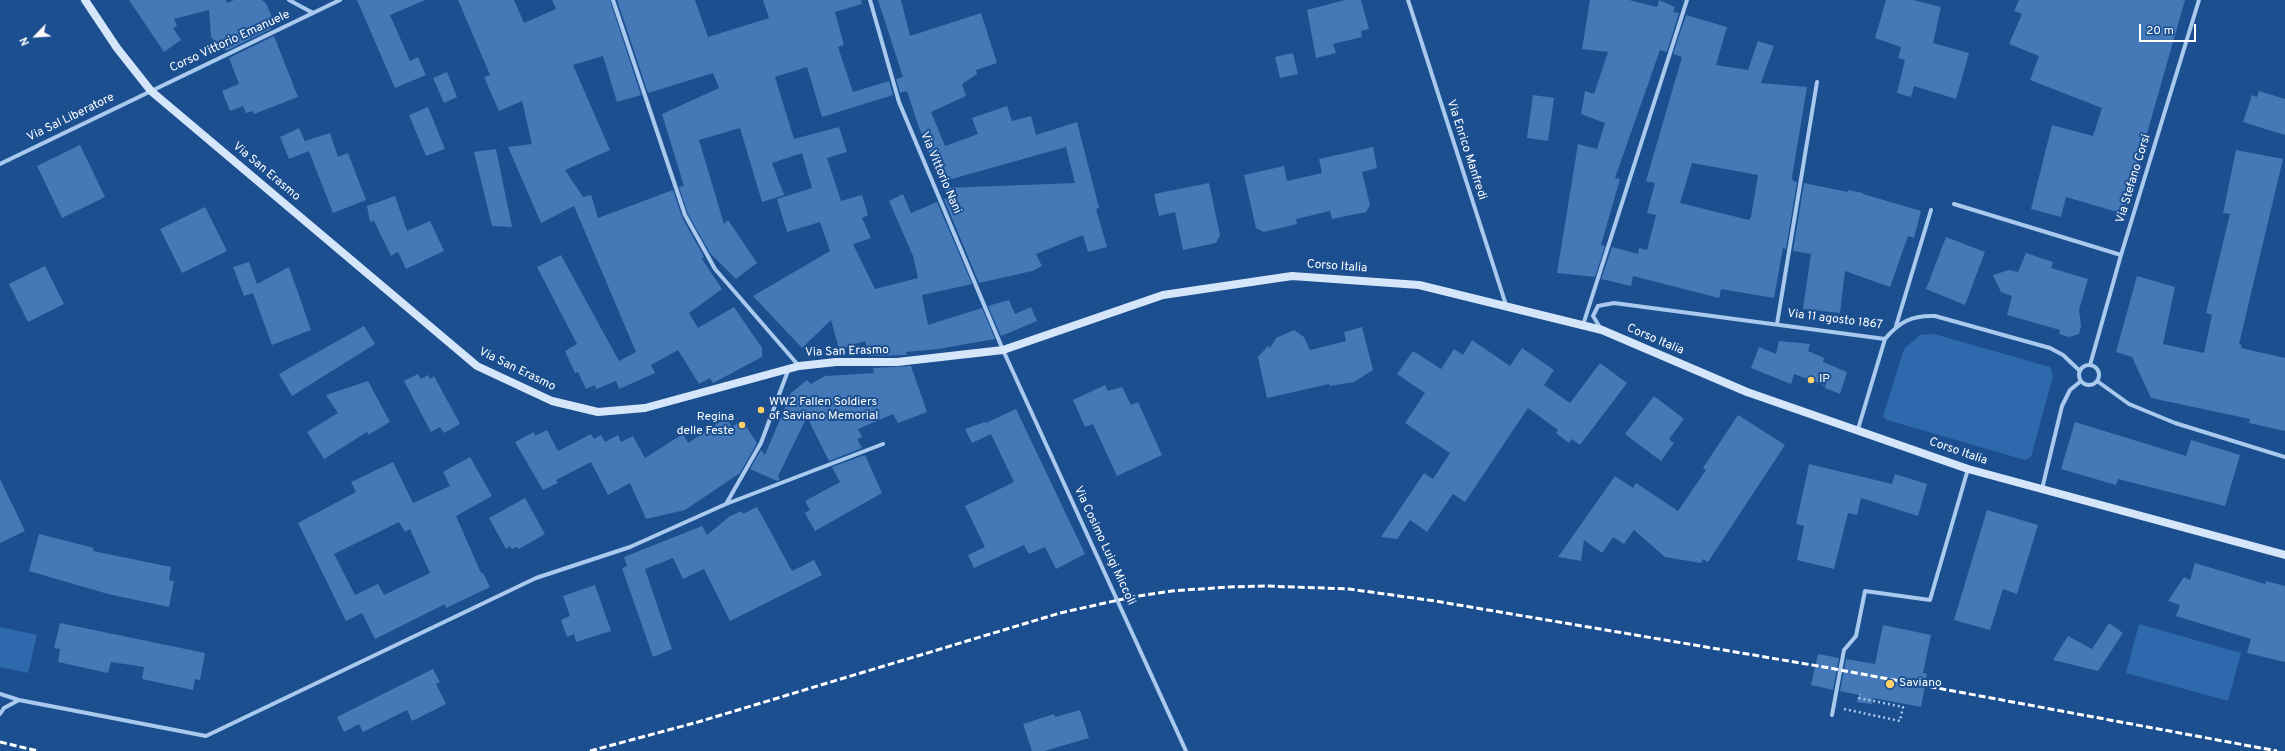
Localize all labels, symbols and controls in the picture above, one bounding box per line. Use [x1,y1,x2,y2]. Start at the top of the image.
street label: Corso Vittorio Emanuele [168,8,292,76]
north arrow [16,16,56,56]
scale bar [2141,16,2198,42]
text: 20 m [2146,23,2174,39]
text: N [17,35,33,48]
street label: Via Sal Liberatore [25,91,117,145]
street label: Via Enrico Manfredi [1443,98,1489,202]
street label: Via Vittorio Nani [916,130,964,216]
street label: Via Stefano Corsi [2114,133,2154,225]
street label: Via San Erasmo [229,140,303,204]
street label: Corso Italia [1306,258,1368,276]
street label: Via 11 agosto 1867 [1786,307,1884,333]
street label: Corso Italia [1624,322,1686,358]
street label: Via San Erasmo [805,343,889,361]
street label: Via San Erasmo [476,345,558,395]
place label: IP [1819,373,1830,387]
marker: IP [1806,375,1816,385]
place label: WW2 Fallen Soldiers of Saviano Memorial [769,396,878,424]
marker: WW2 Fallen Soldiers of Saviano Memorial [756,405,766,415]
place label: Regina delle Feste [677,411,734,439]
marker: Regina delle Feste [737,420,747,430]
street label: Corso Italia [1927,435,1989,469]
street label: Via Cosimo Luigi Miccoli [1070,484,1138,608]
place label: Saviano [1899,677,1942,691]
marker: Saviano [1884,678,1896,690]

